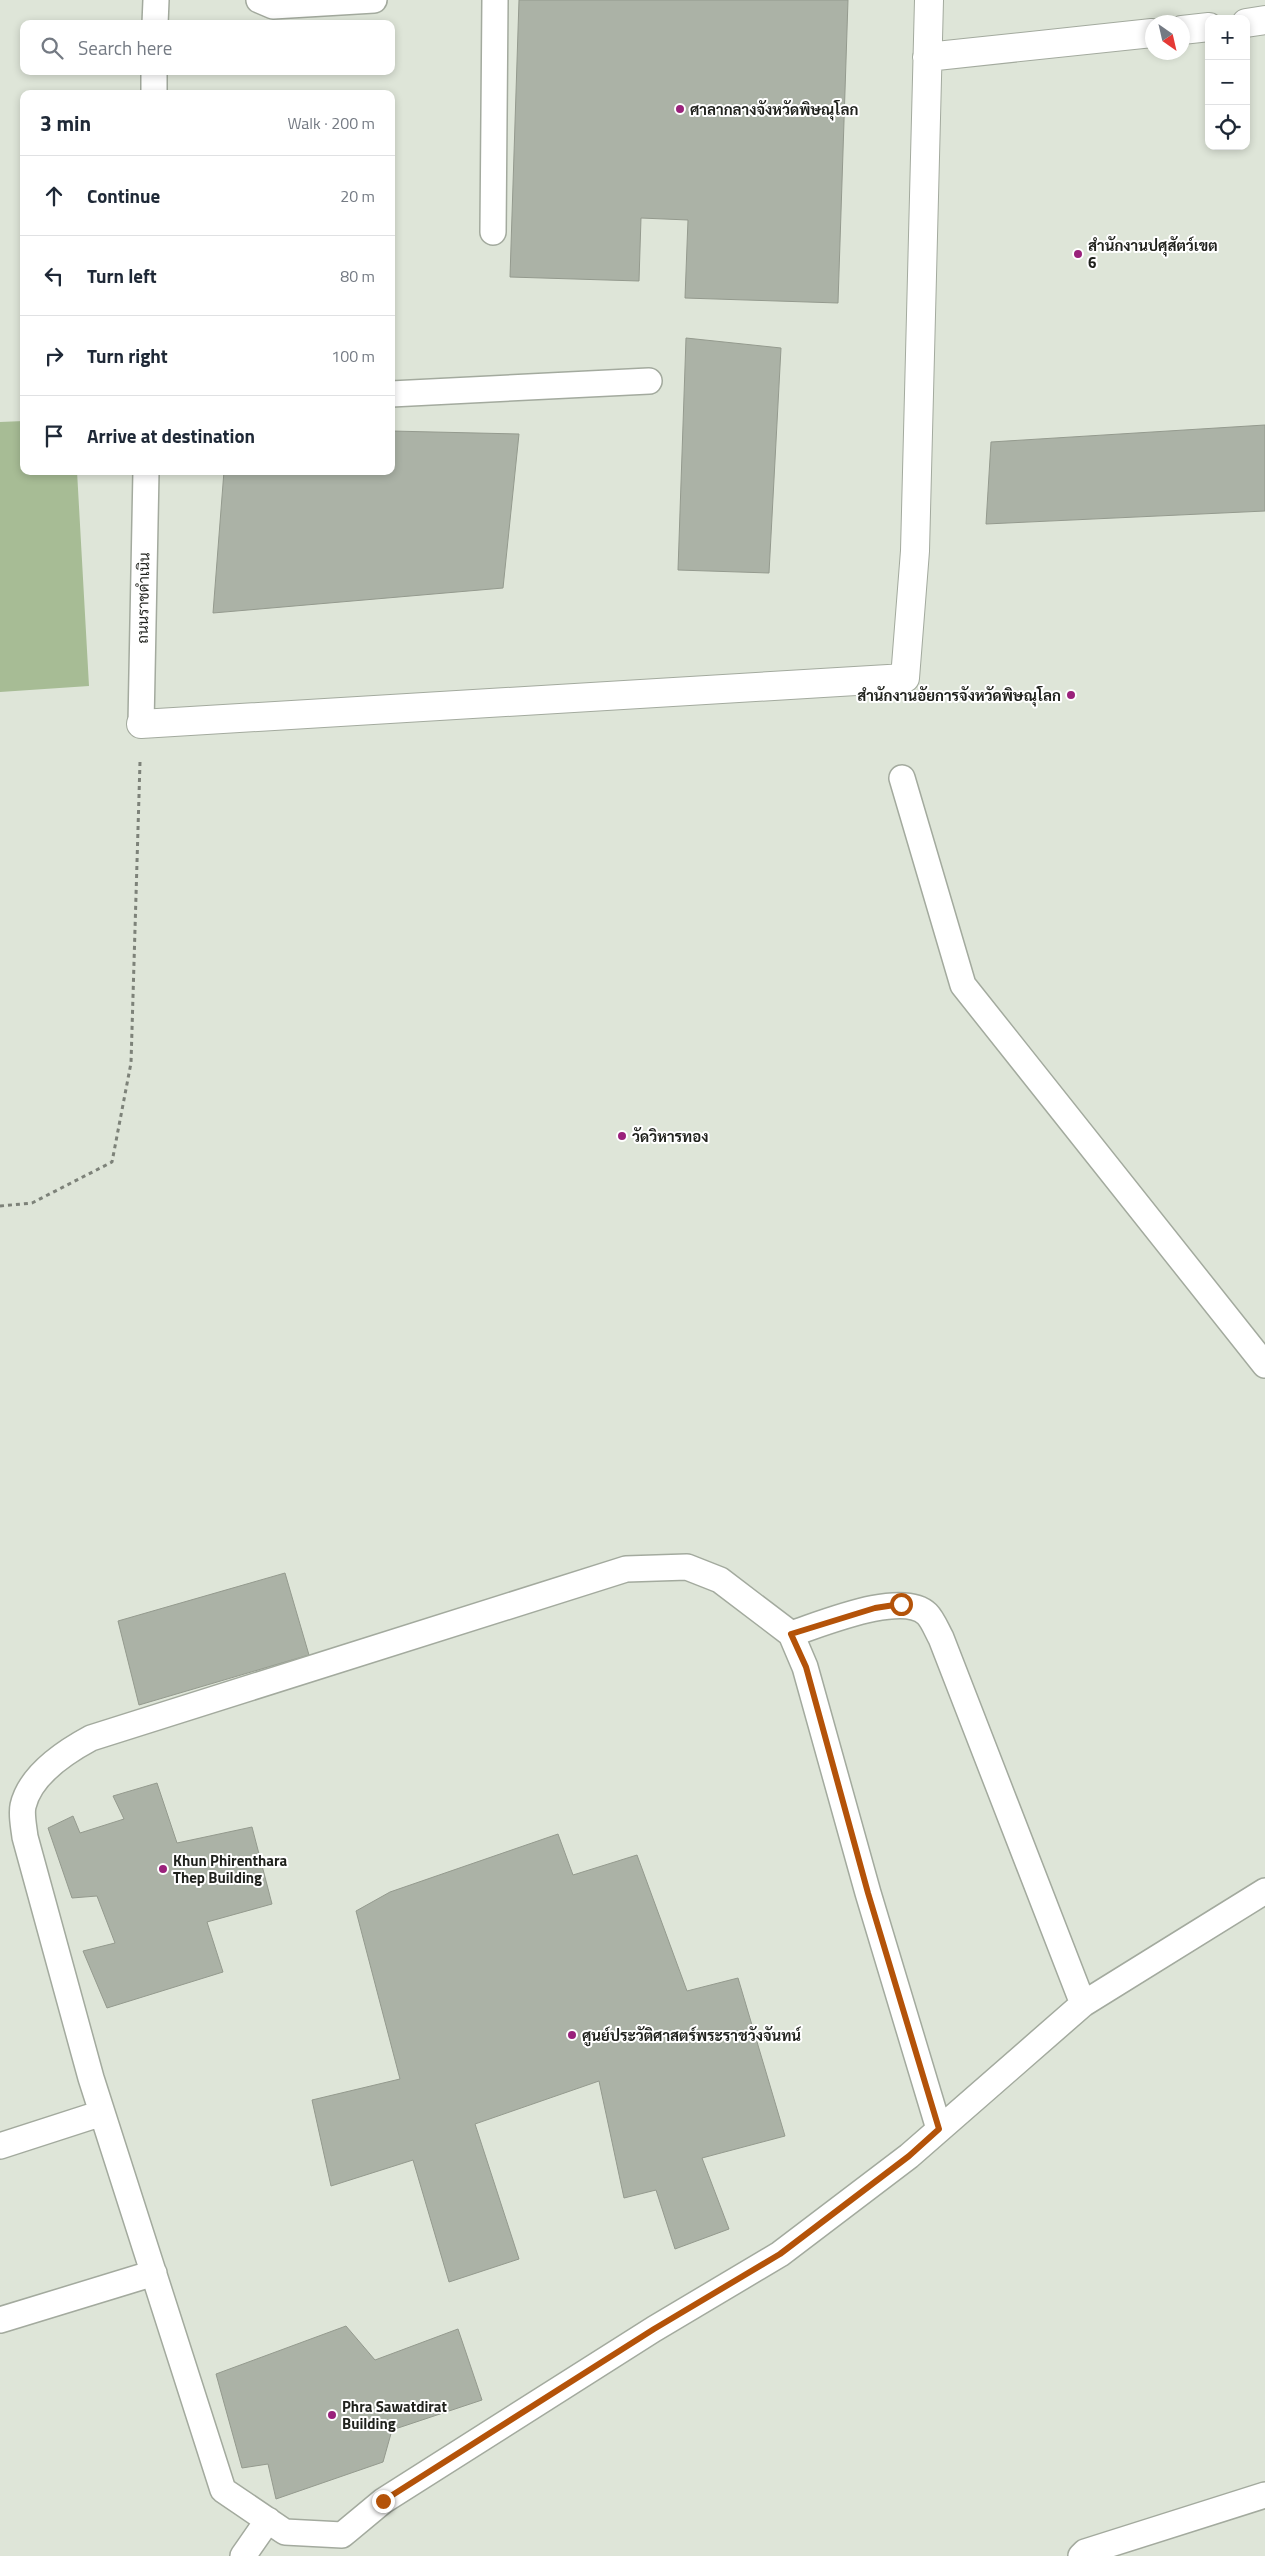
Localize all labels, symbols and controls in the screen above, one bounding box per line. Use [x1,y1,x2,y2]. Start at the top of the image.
north arrow [1145,15,1190,60]
map controls [1205,15,1250,150]
button: + [1205,15,1250,60]
search box [20,20,395,75]
text: Search here [78,33,172,62]
icon: search [38,34,66,62]
button: − [1205,60,1250,105]
place label: ศาลากลางจังหวัดพิษณุโลก [690,98,858,121]
marker: ศาลากลางจังหวัดพิษณุโลก [674,103,686,115]
button: locate [1205,105,1250,150]
text: 3 min [40,107,91,139]
text: Walk · 200 m [287,111,375,135]
text: Continue [87,181,160,210]
icon: ahead [40,182,68,210]
text: 20 m [340,184,375,208]
place label: สำนักงานปศุสัตว์เขต 6 [1088,234,1218,274]
marker: สำนักงานปศุสัตว์เขต 6 [1072,248,1084,260]
text: Turn left [87,261,157,290]
icon: left [40,262,68,290]
text: 80 m [340,264,375,288]
text: Turn right [87,341,168,370]
icon: right [40,342,68,370]
text: 100 m [331,344,375,368]
text: Arrive at destination [87,421,255,450]
icon: arrive [40,422,68,450]
street label: ถนนราชดำเนิน [131,552,155,644]
place label: สำนักงานอัยการจังหวัดพิษณุโลก [857,684,1061,707]
marker: สำนักงานอัยการจังหวัดพิษณุโลก [1065,689,1077,701]
place label: วัดวิหารทอง [632,1125,708,1148]
marker: วัดวิหารทอง [616,1130,628,1142]
route start [890,1593,913,1616]
place label: Khun Phirenthara Thep Building [173,1849,288,1889]
marker: Khun Phirenthara Thep Building [157,1863,169,1875]
place label: ศูนย์ประวัติศาสตร์พระราชวังจันทน์ [582,2024,802,2047]
marker: ศูนย์ประวัติศาสตร์พระราชวังจันทน์ [566,2029,578,2041]
place label: Phra Sawatdirat Building [342,2395,447,2435]
marker: Phra Sawatdirat Building [326,2409,338,2421]
route end [372,2490,395,2513]

